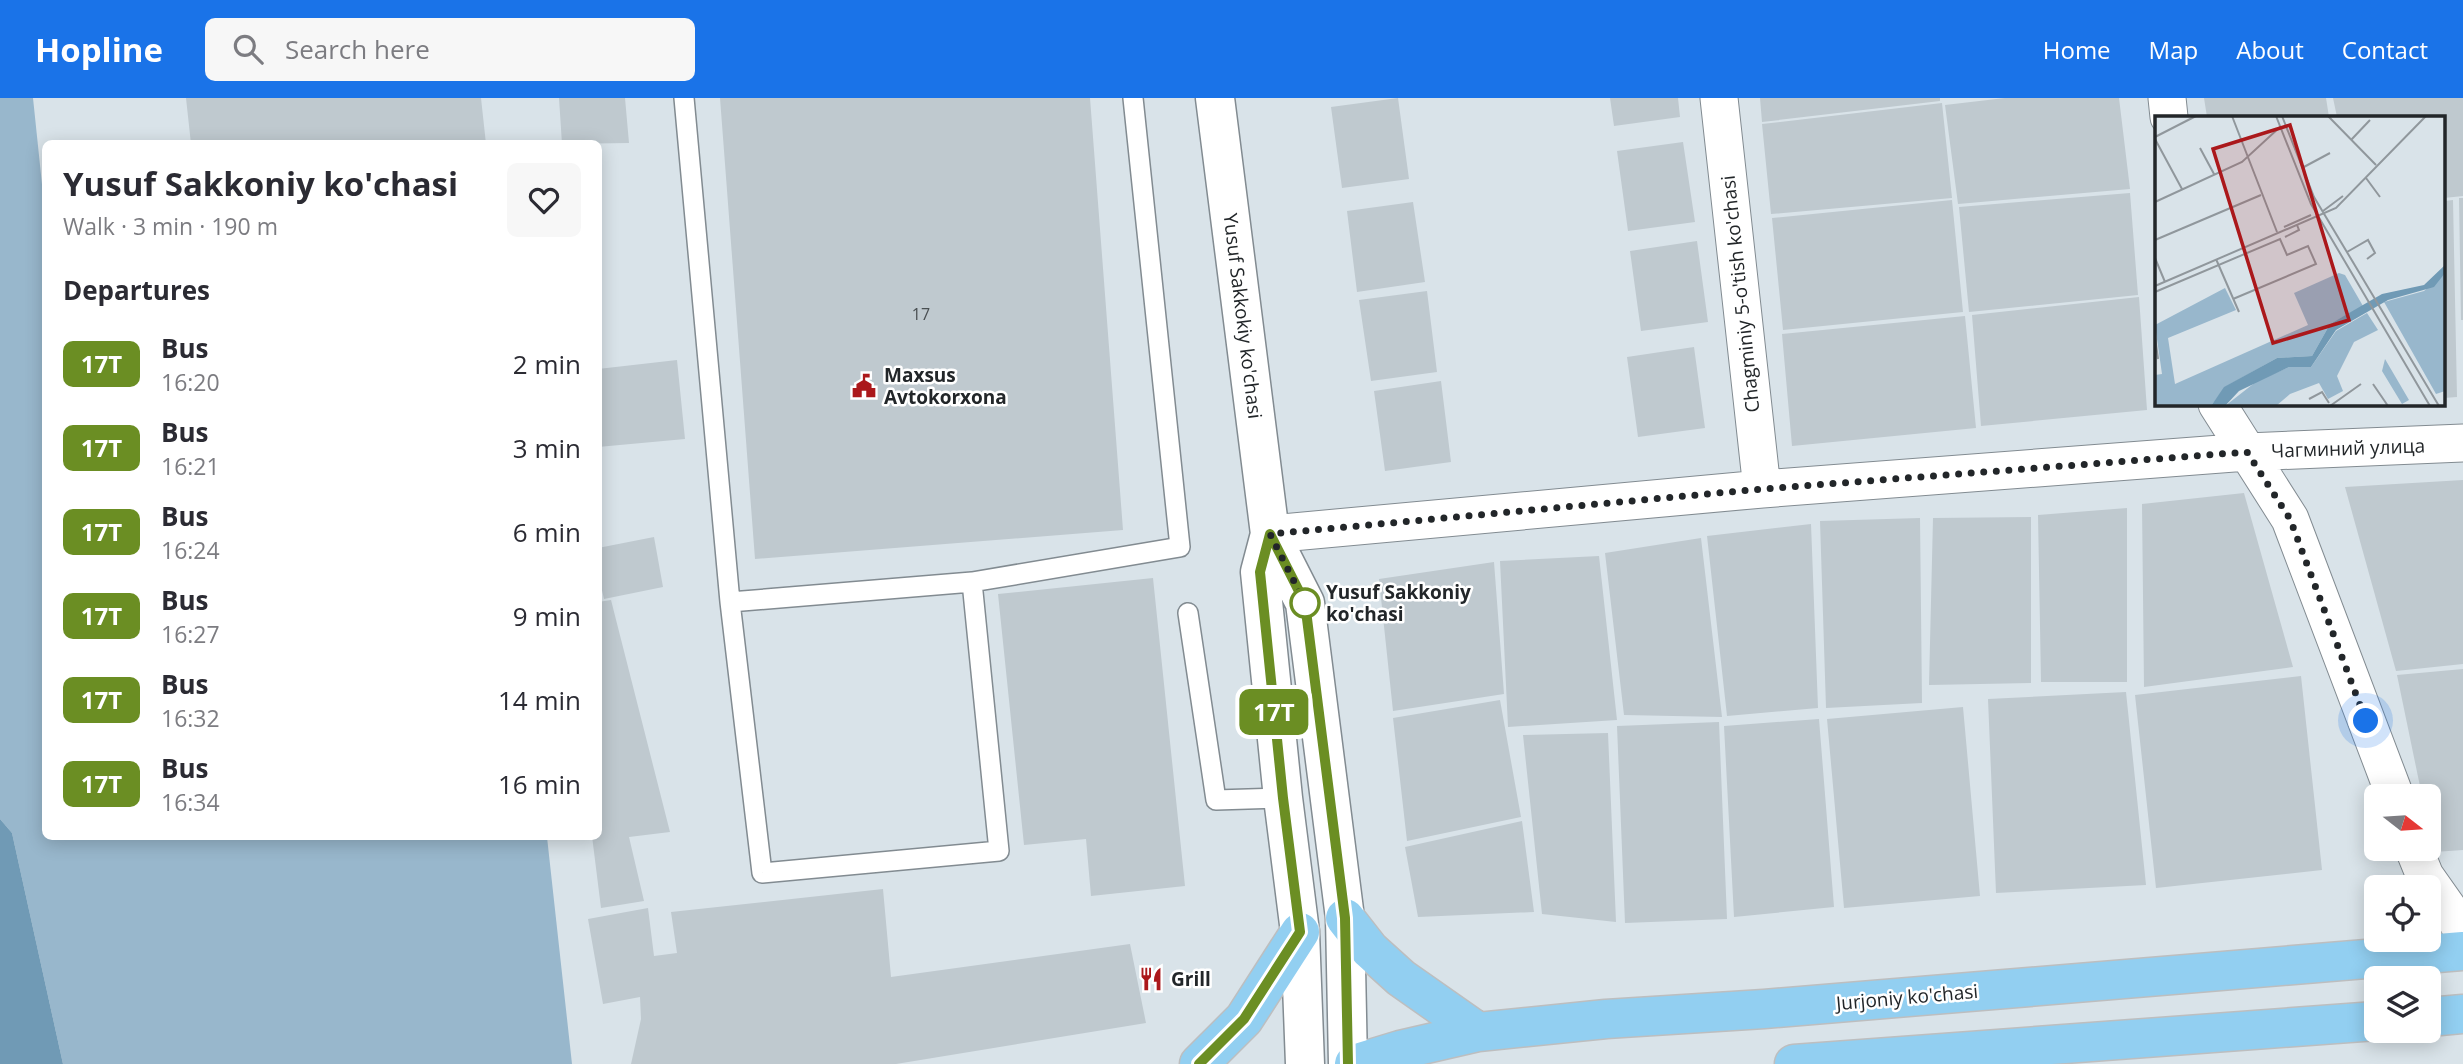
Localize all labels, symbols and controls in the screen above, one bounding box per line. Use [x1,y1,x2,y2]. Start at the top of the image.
search box [205,18,695,81]
text: Hopline [35,27,163,72]
icon: search [229,30,267,68]
text: Search here [285,31,430,67]
text: Home [2043,33,2111,66]
text: Map [2149,33,2198,66]
text: About [2236,33,2304,66]
text: Contact [2342,33,2428,66]
inset map [2155,116,2446,406]
text: Yusuf Sakkoniy ko'chasi [63,161,458,206]
button: heart [507,163,581,237]
street label: Chagminiy 5-o'tish ko'chasi [1715,174,1765,414]
text: Walk · 3 min · 190 m [63,210,278,242]
street label: Yusuf Sakkokiy ko'chasi [1218,212,1268,420]
text: Departures [63,272,210,308]
house number: 17 [912,303,930,325]
text: Bus [161,330,208,366]
text: 2 min [513,346,581,382]
text: 17T [81,347,122,380]
place label: Maxsus Avtokorxona [884,362,1007,410]
text: 16:20 [161,366,220,398]
public building icon: Maxsus Avtokorxona [850,372,878,400]
text: Bus [161,414,208,450]
text: 3 min [513,430,581,466]
text: 17T [81,431,122,464]
street label: Чагминий улица [2271,432,2425,464]
text: 16:21 [161,450,220,482]
text: Bus [161,498,208,534]
text: 6 min [513,514,581,550]
text: 17T [81,515,122,548]
text: 16:24 [161,534,220,566]
place label: Yusuf Sakkoniy ko'chasi [1326,579,1471,627]
text: Bus [161,582,208,618]
marker: Yusuf Sakkoniy ko'chasi [1290,588,1320,618]
text: 9 min [513,598,581,634]
text: 17T [81,599,122,632]
text: 16:27 [161,618,220,650]
text: Bus [161,666,208,702]
text: 14 min [498,682,581,718]
text: 17T [81,683,122,716]
line badge: 17T [1234,689,1314,735]
text: 17T [1253,695,1295,728]
text: 16:32 [161,702,220,734]
your location [2348,703,2383,738]
text: Bus [161,750,208,786]
text: 16 min [498,766,581,802]
text: 17T [81,767,122,800]
north arrow [2364,784,2441,861]
map controls [2364,784,2441,1043]
text: 16:34 [161,786,220,818]
button: locate [2364,875,2441,952]
restaurant icon: Grill [1137,965,1165,993]
place label: Grill [1171,966,1211,992]
button: layers [2364,966,2441,1043]
street label: Jurjoniy ko'chasi [1833,978,1979,1016]

